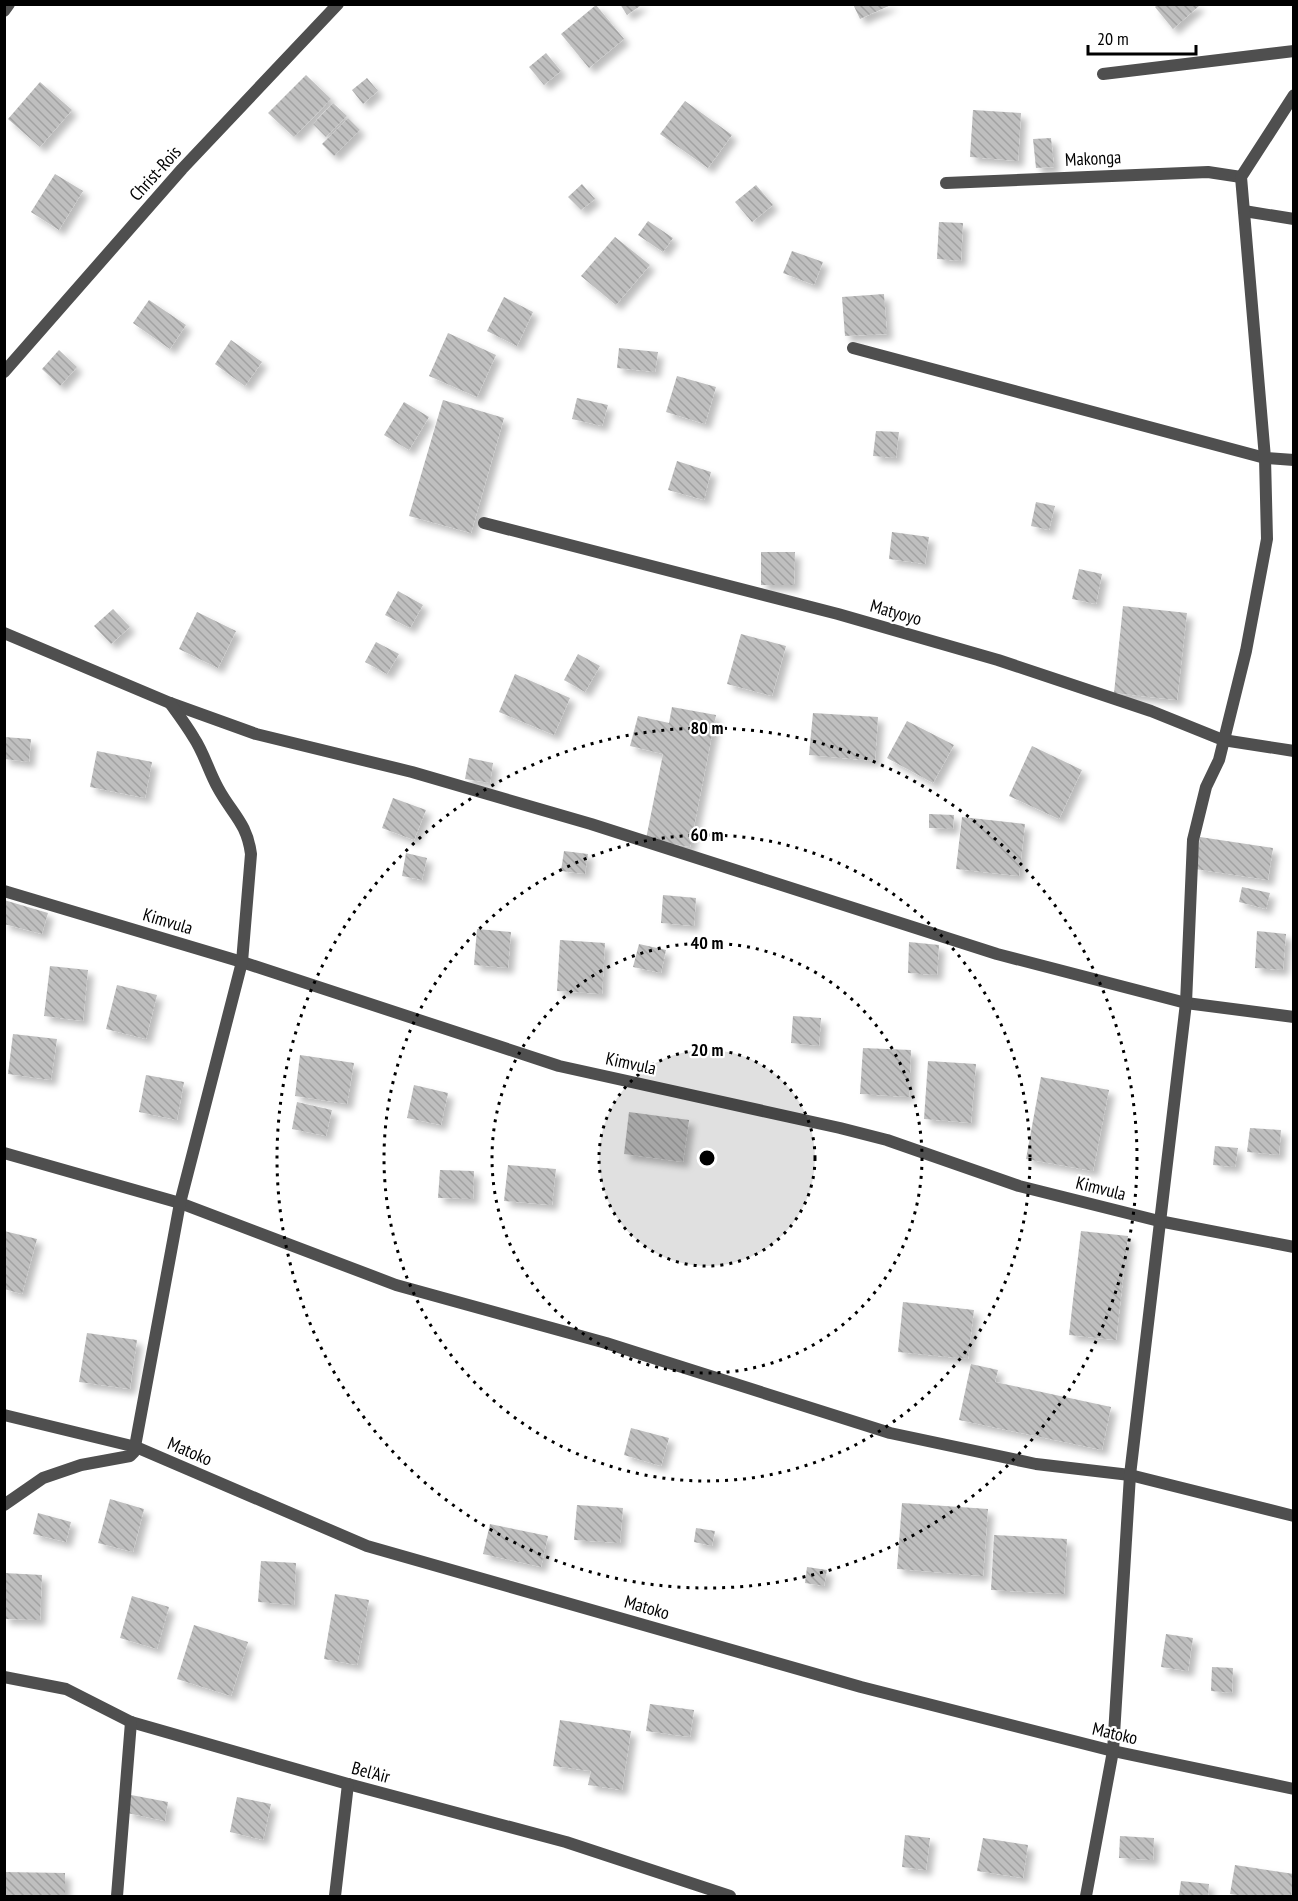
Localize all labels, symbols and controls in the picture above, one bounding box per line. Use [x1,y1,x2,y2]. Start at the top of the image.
scale bar [1088,18,1196,56]
text: 20 m [1097,27,1129,50]
street label: Christ-Rois [124,141,186,205]
street label: Makonga [1064,145,1122,171]
street label: Matyoyo [868,594,925,630]
text: 80 m [691,716,723,739]
text: 60 m [691,823,723,846]
street label: Kimvula [140,903,196,939]
text: 40 m [691,931,723,954]
text: 20 m [691,1038,723,1061]
street label: Kimvula [604,1046,658,1080]
centre of rings [697,1148,717,1168]
street label: Kimvula [1074,1171,1128,1205]
street label: Matoko [164,1431,216,1471]
street label: Matoko [622,1590,672,1624]
street label: Matoko [1090,1717,1140,1749]
street label: Bel'Air [349,1756,393,1788]

